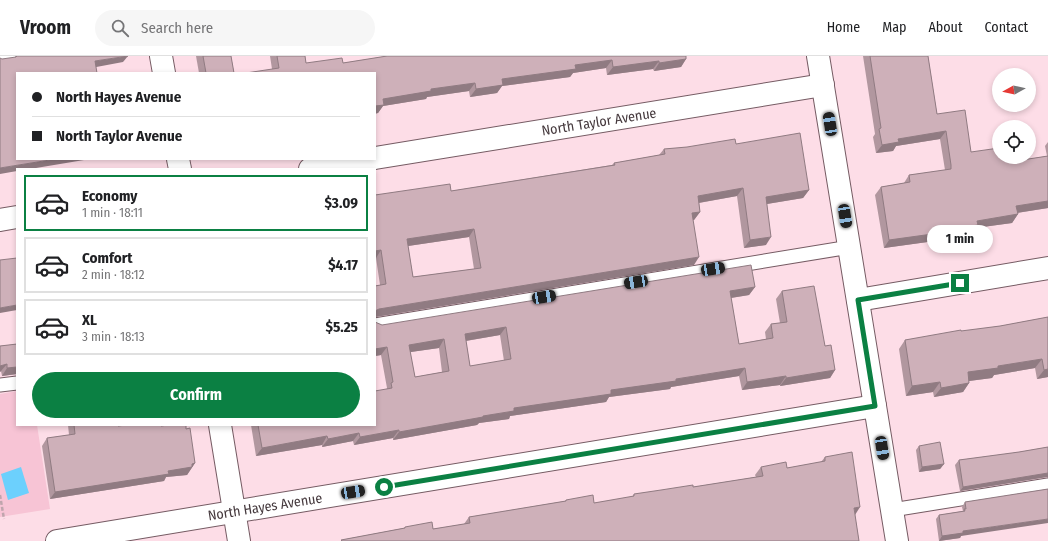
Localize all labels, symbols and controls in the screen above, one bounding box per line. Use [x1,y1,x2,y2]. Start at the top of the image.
search box [95,10,375,46]
text: Vroom [20,16,71,39]
icon: search [109,17,131,39]
text: Search here [141,19,213,37]
text: Home [827,19,860,36]
text: Map [882,19,906,36]
text: About [928,19,963,36]
text: Contact [985,19,1028,36]
north arrow [992,68,1036,112]
map controls [992,68,1036,164]
text: North Hayes Avenue [56,88,181,106]
street label: North Taylor Avenue [540,105,658,139]
car [822,111,838,137]
button: locate [992,120,1036,164]
text: North Taylor Avenue [56,127,182,145]
icon: car [34,185,70,221]
text: Economy [82,187,137,205]
text: $3.09 [324,194,358,212]
car [837,203,853,229]
text: 1 min · 18:11 [82,205,143,220]
callout: 1 min [927,225,993,253]
text: 1 min [946,231,974,246]
icon: car [34,247,70,283]
text: Comfort [82,249,133,267]
text: $4.17 [328,256,358,274]
car [700,261,726,277]
text: 2 min · 18:12 [82,267,144,282]
car [623,274,649,290]
route end [951,274,969,292]
car [531,289,557,305]
icon: car [34,309,70,345]
text: XL [82,311,97,329]
text: $5.25 [325,318,358,336]
text: 3 min · 18:13 [82,329,145,344]
button: Confirm [32,372,360,418]
car [874,435,890,461]
route start [375,478,393,496]
car [340,484,366,500]
street label: North Hayes Avenue [207,490,323,524]

